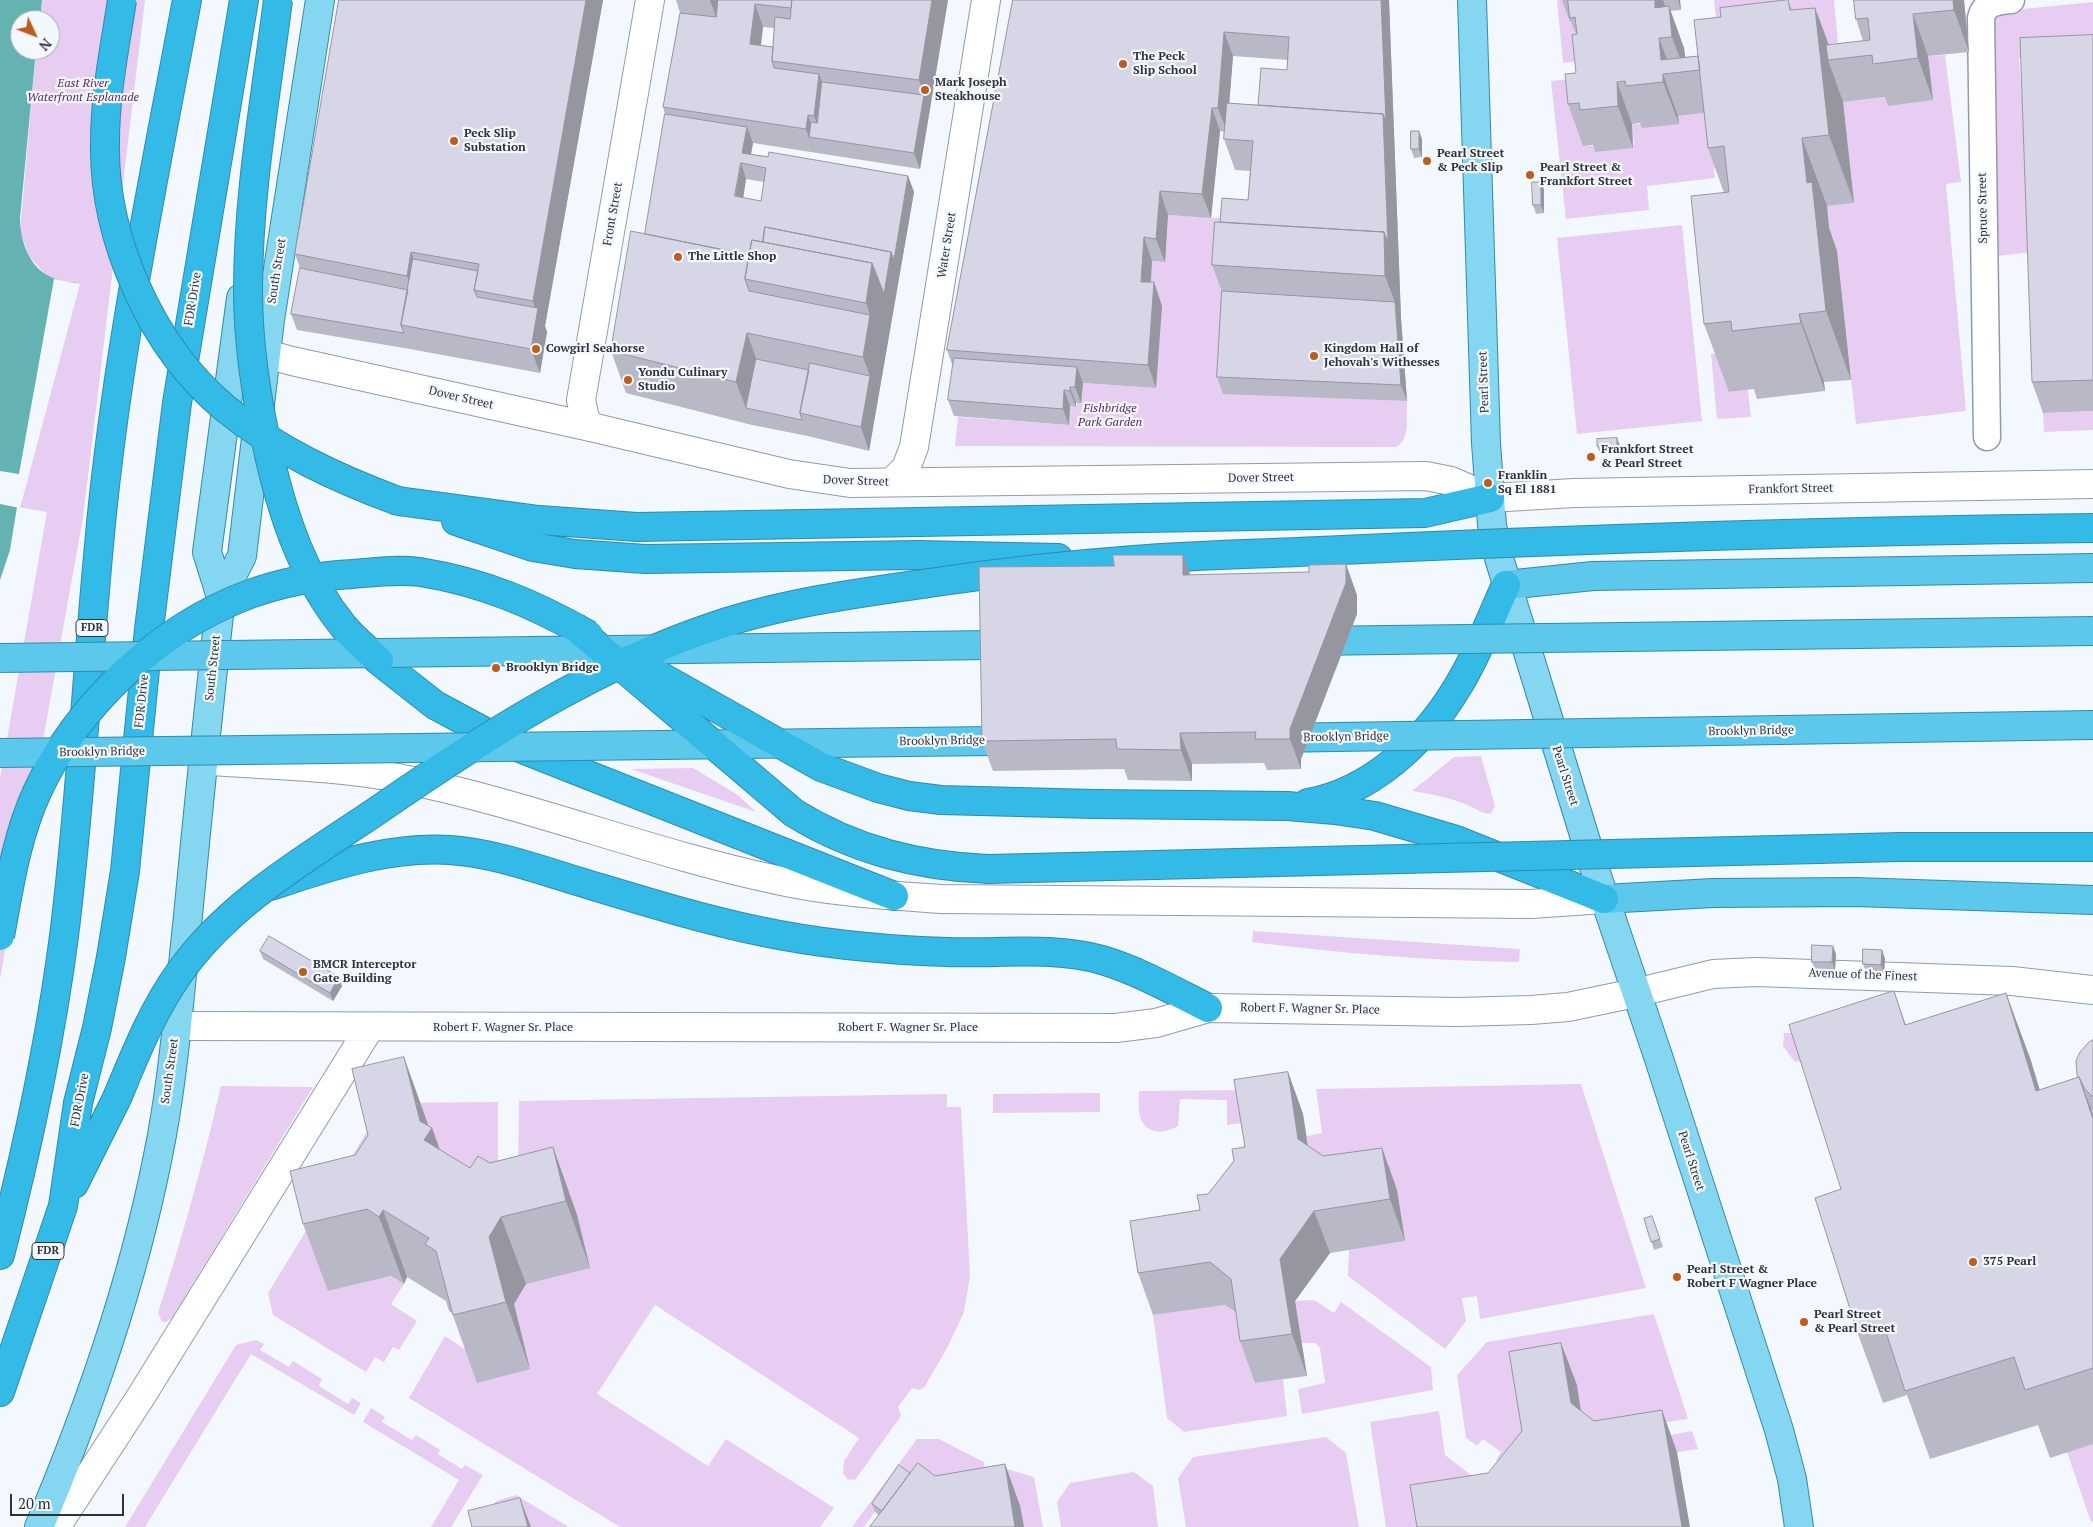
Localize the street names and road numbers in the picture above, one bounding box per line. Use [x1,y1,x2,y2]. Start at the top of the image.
street label: Spruce Street [1975,172,1991,244]
street label: Front Street [600,181,626,247]
street label: Water Street [935,211,959,279]
street label: South Street [265,237,289,305]
street label: FDR Drive [182,271,204,327]
street label: Pearl Street [1476,351,1492,413]
street label: Dover Street [427,384,495,412]
street label: Dover Street [1228,470,1294,486]
street label: Dover Street [823,473,889,489]
street label: Frankfort Street [1748,481,1834,497]
road number: FDR [76,620,108,636]
street label: South Street [202,634,224,702]
street label: FDR Drive [132,673,152,729]
street label: Brooklyn Bridge [1708,723,1794,739]
street label: Brooklyn Bridge [1303,729,1389,745]
street label: Brooklyn Bridge [899,733,985,749]
street label: Brooklyn Bridge [59,744,145,760]
street label: Pearl Street [1549,744,1581,808]
street label: Avenue of the Finest [1808,966,1918,984]
street label: Robert F. Wagner Sr. Place [1240,1001,1380,1017]
street label: Robert F. Wagner Sr. Place [433,1021,573,1035]
street label: Robert F. Wagner Sr. Place [838,1021,978,1035]
street label: South Street [158,1037,182,1105]
street label: FDR Drive [68,1072,92,1128]
street label: Pearl Street [1675,1129,1707,1193]
road number: FDR [32,1242,64,1260]

